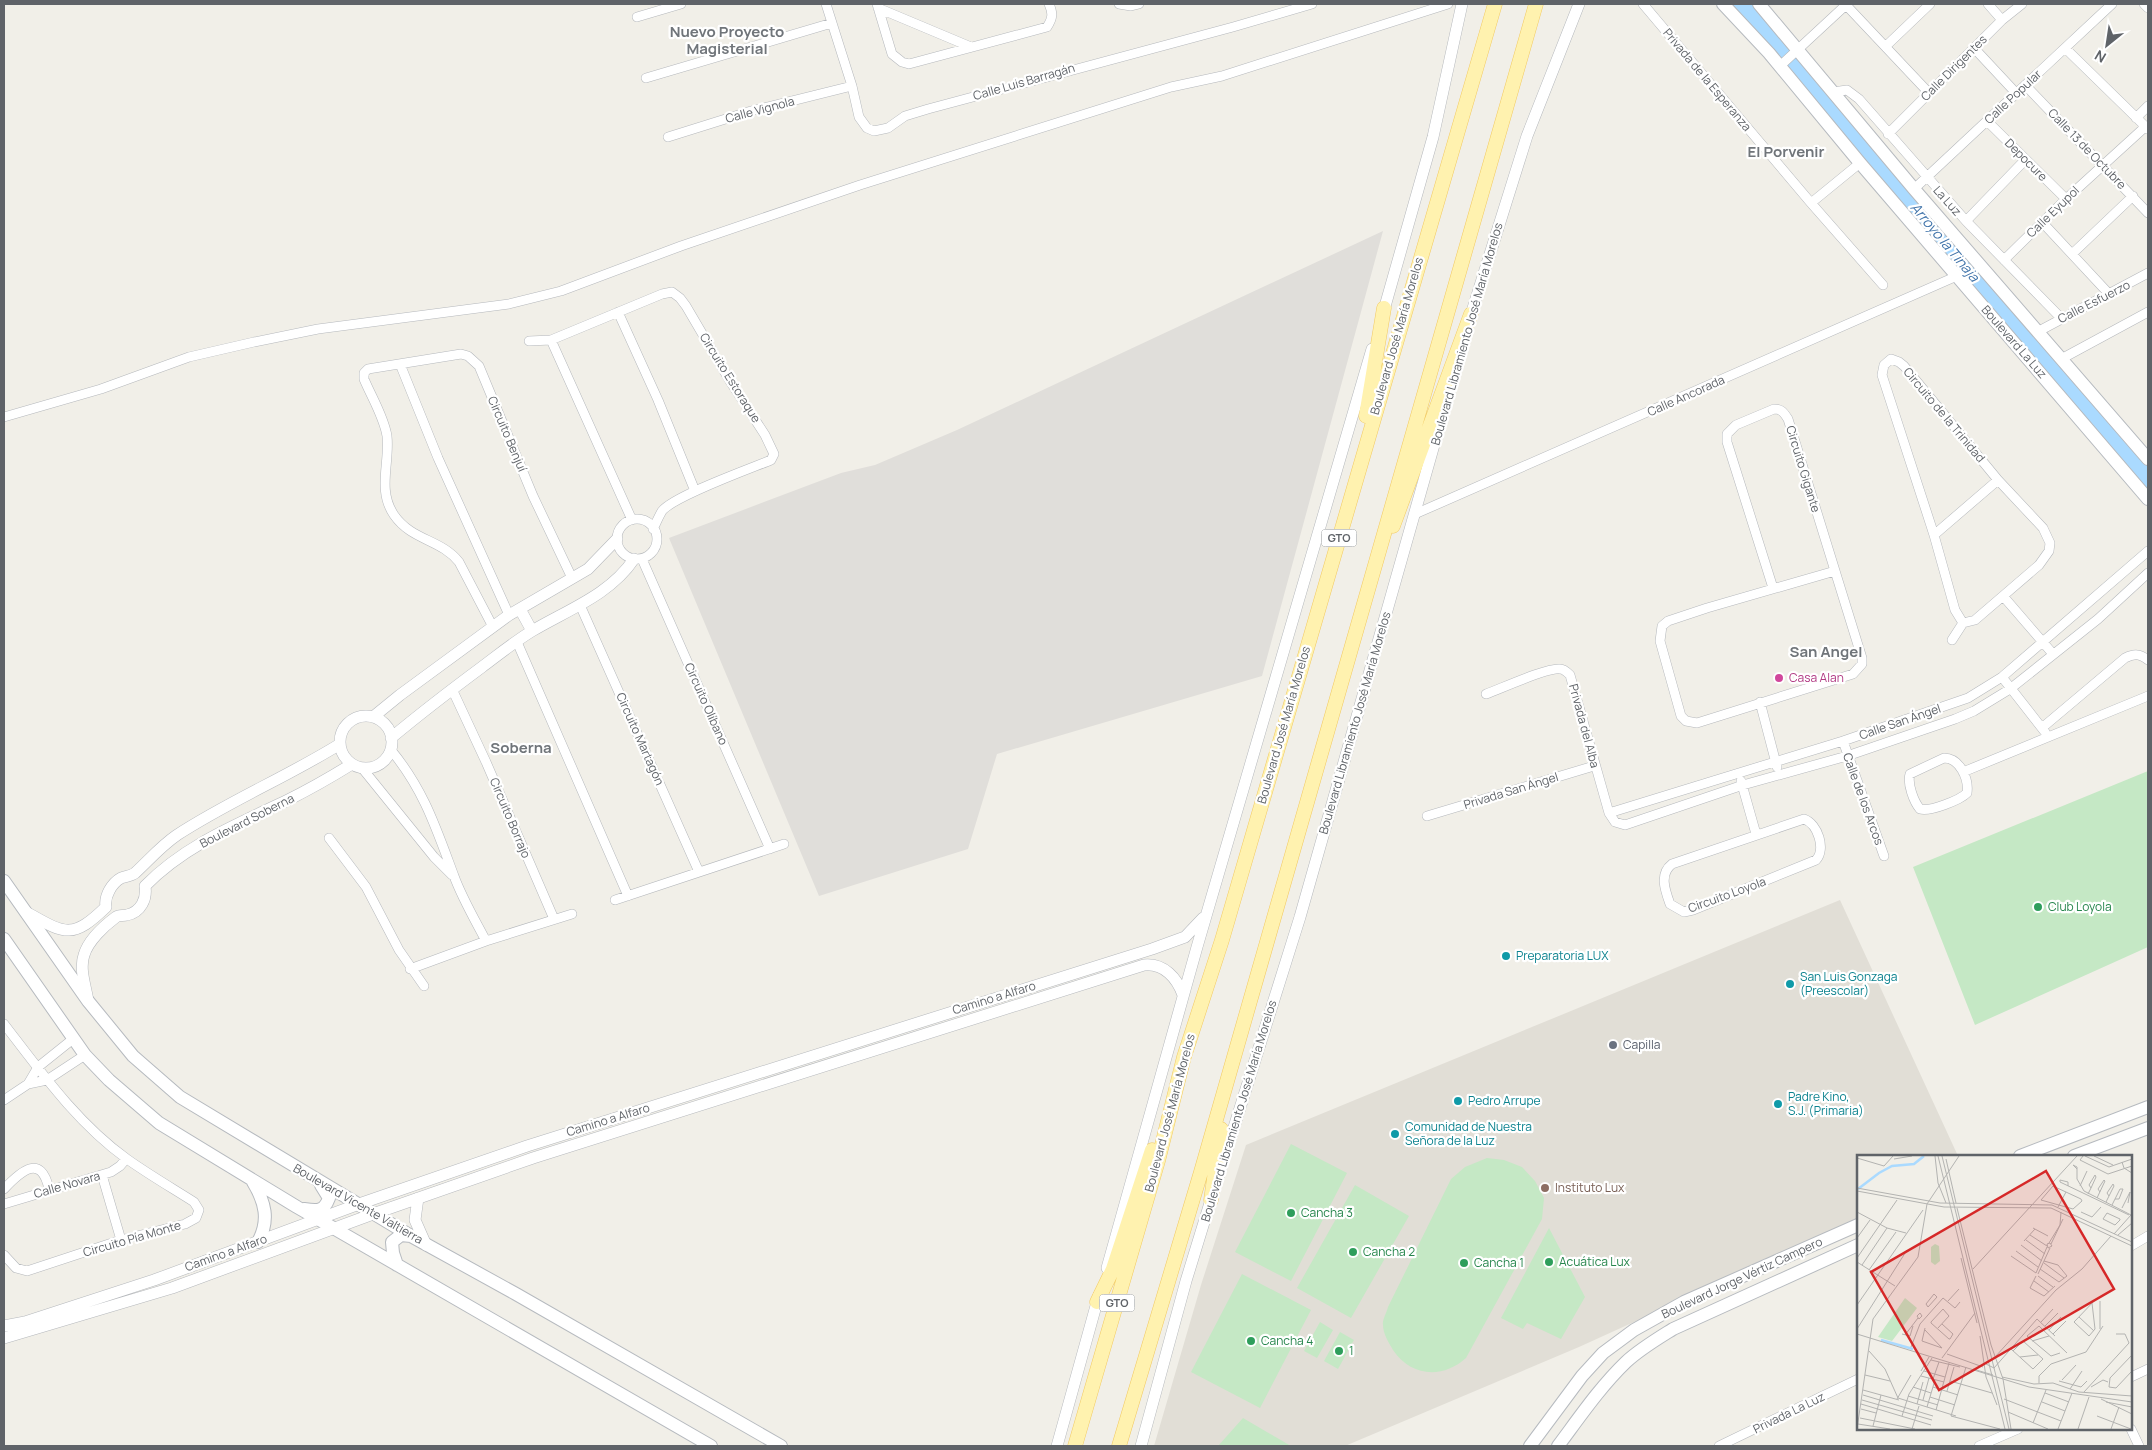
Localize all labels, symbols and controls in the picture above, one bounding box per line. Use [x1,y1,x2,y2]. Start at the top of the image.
north arrow [2082,20,2132,70]
district label: Nuevo Proyecto Magisterial [670,21,784,59]
street label: Privada de la Esperanza [1659,25,1755,135]
street label: Calle Dirigentes [1917,31,1990,104]
text: N [2091,46,2109,67]
street label: Calle Luis Barragán [971,59,1077,104]
street label: Calle Popular [1980,65,2045,128]
street label: Calle Vignola [723,92,796,127]
street label: Calle 13 de Octubre [2044,105,2130,193]
street label: Depocure [2001,135,2051,185]
district label: El Porvenir [1747,141,1825,162]
street label: La Luz [1929,182,1965,219]
street label: Calle Eyupol [2022,182,2083,241]
water label: Arroyo la Tinaja [1907,198,1985,286]
street label: Boulevard Libramiento José María Morelos [1427,221,1507,447]
street label: Boulevard José María Morelos [1366,255,1427,417]
street label: Calle Esfuerzo [2055,276,2133,327]
street label: Boulevard La Luz [1978,301,2051,382]
street label: Circuito Estoraque [696,330,765,426]
street label: Circuito de la Trinidad [1900,364,1989,466]
street label: Calle Ancorada [1644,371,1727,420]
street label: Circuito Benjuí [484,393,531,474]
street label: Circuito Gigante [1782,423,1825,514]
road number: GTO [1322,530,1356,546]
street label: Boulevard Libramiento José María Morelos [1315,610,1395,836]
district label: San Angel [1790,641,1862,662]
street label: Boulevard José María Morelos [1253,644,1314,806]
street label: Circuito Olíbano [681,660,732,748]
place label: Casa Alan [1789,669,1844,686]
marker: Casa Alan [1773,672,1785,684]
street label: Privada del Alba [1565,682,1604,770]
street label: Circuito Martagón [612,690,669,788]
street label: Calle San Ángel [1857,700,1943,743]
district label: Soberna [490,737,552,758]
street label: Calle de los Arcos [1839,750,1888,847]
street label: Privada San Ángel [1461,768,1560,813]
street label: Circuito Borrajo [486,775,535,861]
street label: Boulevard Soberna [197,789,297,852]
street label: Circuito Loyola [1685,873,1768,917]
place label: Club Loyola [2048,898,2112,915]
marker: Club Loyola [2032,901,2044,913]
place label: Preparatoria LUX [1516,947,1609,964]
marker: Preparatoria LUX [1500,950,1512,962]
place label: San Luis Gonzaga (Preescolar) [1800,968,1897,999]
street label: Camino a Alfaro [950,977,1038,1018]
marker: San Luis Gonzaga (Preescolar) [1784,978,1796,990]
street label: Boulevard Libramiento José María Morelos [1197,998,1280,1224]
street label: Boulevard José María Morelos [1140,1032,1199,1194]
place label: Capilla [1623,1036,1660,1053]
marker: Capilla [1607,1039,1619,1051]
place label: Padre Kino, S.J. (Primaria) [1788,1088,1864,1119]
place label: Pedro Arrupe [1468,1092,1541,1109]
marker: Pedro Arrupe [1452,1095,1464,1107]
marker: Padre Kino, S.J. (Primaria) [1772,1098,1784,1110]
street label: Camino a Alfaro [564,1099,652,1140]
place label: Comunidad de Nuestra Señora de la Luz [1405,1118,1532,1149]
marker: Comunidad de Nuestra Señora de la Luz [1389,1128,1401,1140]
inset map [1857,1155,2132,1430]
street label: Boulevard Vicente Valtierra [290,1159,426,1248]
street label: Calle Novara [32,1167,102,1202]
place label: Instituto Lux [1555,1179,1625,1196]
marker: Instituto Lux [1539,1182,1551,1194]
place label: Cancha 3 [1301,1204,1353,1221]
marker: Cancha 3 [1285,1207,1297,1219]
street label: Circuito Pía Monte [81,1216,183,1261]
street label: Camino a Alfaro [182,1230,269,1275]
street label: Boulevard Jorge Vértiz Campero [1659,1233,1825,1322]
place label: Cancha 2 [1363,1243,1415,1260]
marker: Cancha 2 [1347,1246,1359,1258]
place label: Acuática Lux [1559,1253,1631,1270]
place label: Cancha 1 [1474,1254,1524,1271]
marker: Acuática Lux [1543,1256,1555,1268]
marker: Cancha 1 [1458,1257,1470,1269]
road number: GTO [1100,1295,1134,1312]
place label: Cancha 4 [1261,1332,1313,1349]
marker: Cancha 4 [1245,1335,1257,1347]
place label: 1 [1349,1342,1354,1359]
marker: 1 [1333,1345,1345,1357]
street label: Privada La Luz [1750,1388,1827,1437]

